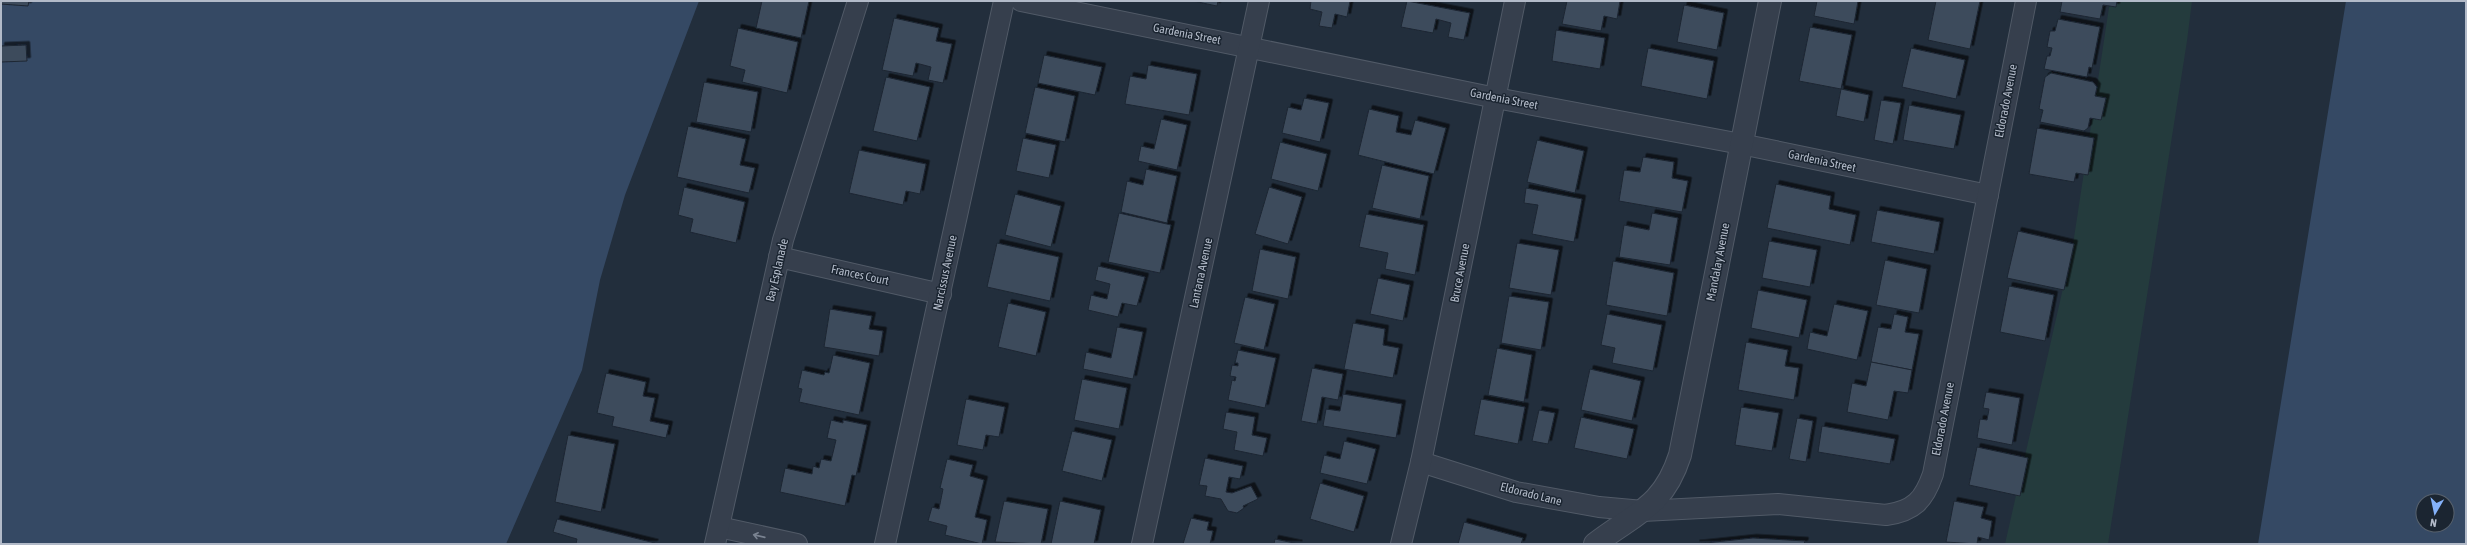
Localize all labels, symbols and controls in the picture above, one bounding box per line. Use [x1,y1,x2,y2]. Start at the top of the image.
street label: Gardenia Street [1152,21,1223,48]
street label: Eldorado Avenue [1992,63,2020,139]
street label: Gardenia Street [1469,86,1540,113]
street label: Gardenia Street [1787,147,1858,175]
street label: Mandalay Avenue [1704,222,1732,302]
street label: Narcissus Avenue [930,234,960,312]
street label: Bay Esplanade [763,237,791,303]
street label: Lantana Avenue [1187,237,1215,309]
street label: Bruce Avenue [1447,242,1473,304]
street label: Frances Court [830,262,891,288]
street label: Eldorado Avenue [1929,381,1957,457]
street label: Eldorado Lane [1499,480,1563,508]
north arrow [2415,493,2455,533]
text: N [2429,516,2438,529]
one-way arrow [753,531,766,539]

